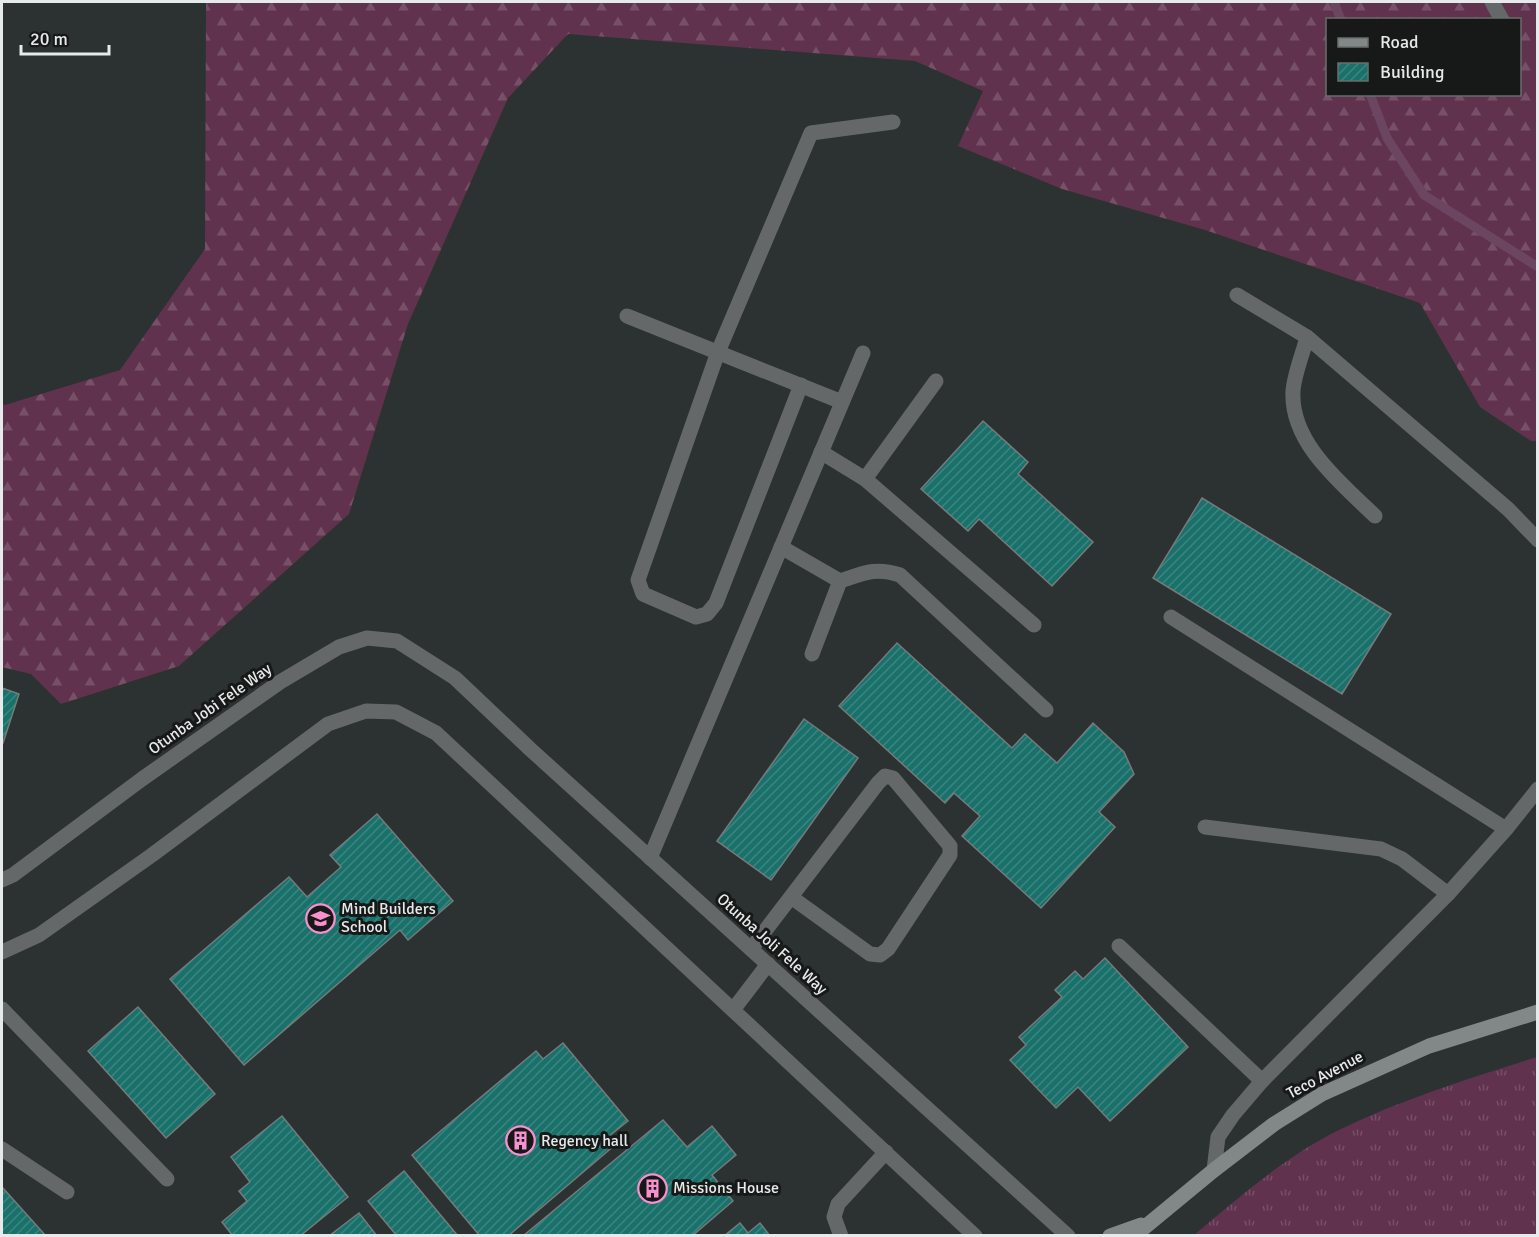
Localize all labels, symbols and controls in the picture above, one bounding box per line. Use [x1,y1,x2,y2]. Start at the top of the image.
scale bar [21,18,110,56]
legend [1326,18,1521,96]
text: 20 m [30,28,68,50]
text: Road [1380,31,1419,53]
text: Building [1380,61,1444,83]
street label: Otunba Jobi Fele Way [145,659,276,759]
street label: Otunba Joli Fele Way [713,889,832,999]
place label: Mind Builders School [341,899,436,937]
school or university icon: Mind Builders School [304,902,336,934]
street label: Teco Avenue [1283,1046,1367,1104]
building icon: Regency hall [504,1125,536,1157]
place label: Regency hall [541,1131,628,1151]
building icon: Missions House [636,1172,668,1204]
place label: Missions House [673,1178,779,1198]

